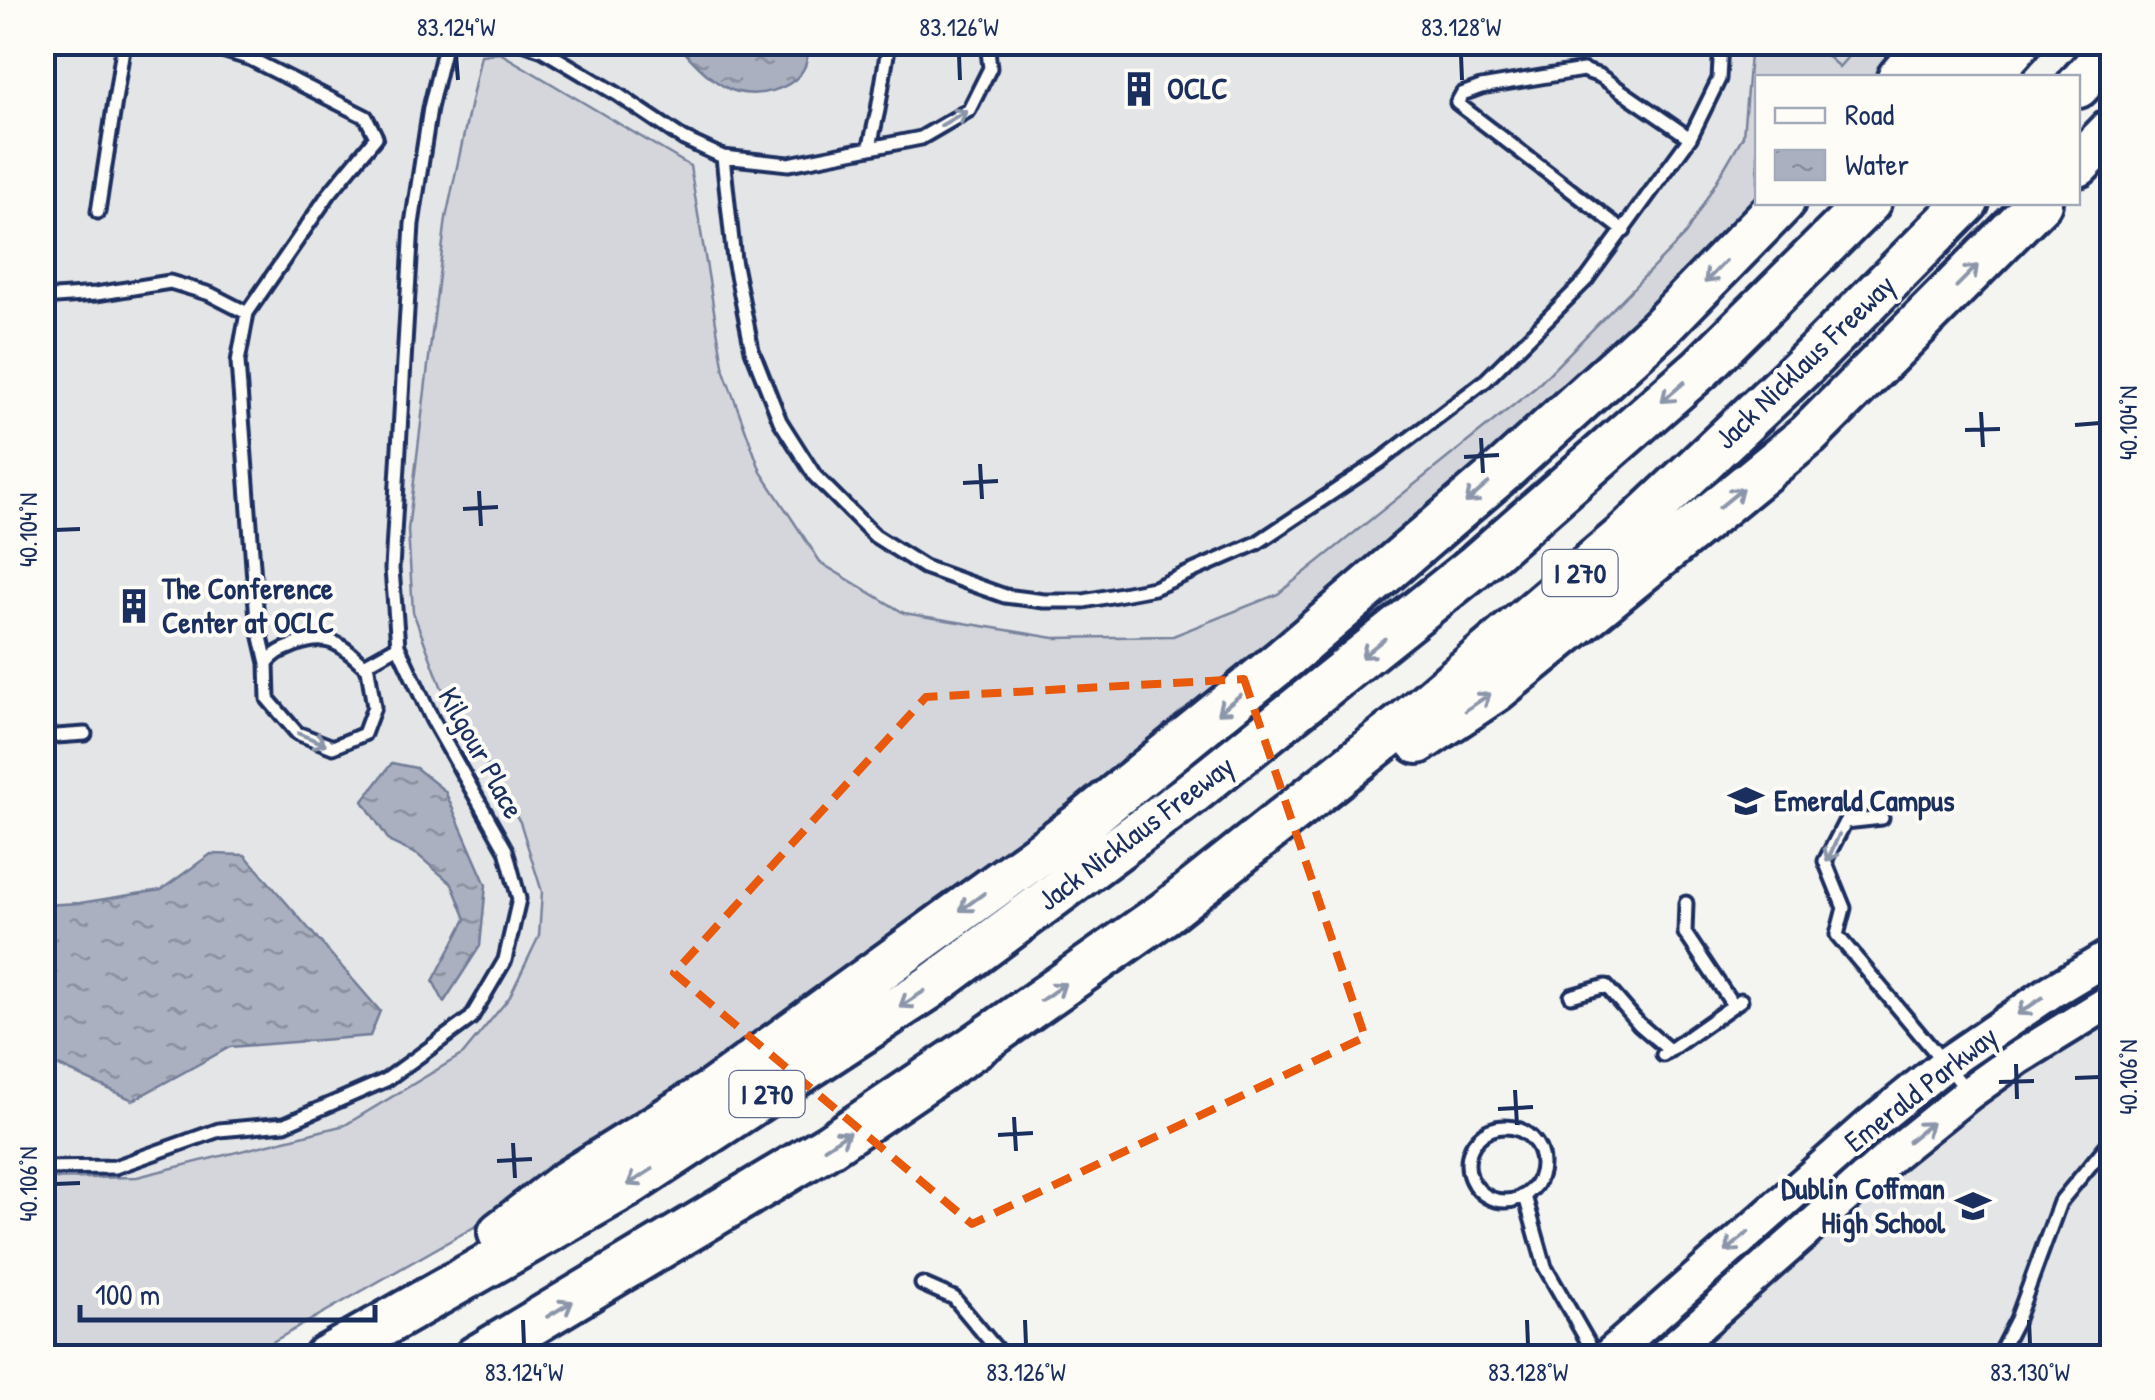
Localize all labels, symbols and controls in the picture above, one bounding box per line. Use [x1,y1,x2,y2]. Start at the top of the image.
text: 83.124°W [417,10,496,44]
text: 83.126°W [919,10,999,44]
text: 83.128°W [1421,10,1502,44]
place label: OCLC [1167,68,1228,108]
building icon: OCLC [1120,70,1158,108]
legend [1755,75,2080,205]
text: Road [1845,94,1894,134]
one-way arrow [939,108,968,128]
text: Water [1845,144,1910,184]
one-way arrow [1703,260,1727,284]
one-way arrow [1955,264,1979,288]
street label: Jack Nicklaus Freeway [1706,265,1903,458]
one-way arrow [1661,381,1686,404]
text: 40.104°N [2111,386,2145,460]
one-way arrow [1465,482,1490,505]
one-way arrow [1717,487,1743,509]
text: 40.104°N [11,493,45,567]
road number: I 270 [1542,550,1618,596]
place label: The Conference Center at OCLC [161,568,334,642]
building icon: The Conference Center at OCLC [115,587,153,625]
one-way arrow [1360,637,1386,659]
street label: Kilgour Place [429,680,534,825]
one-way arrow [1463,692,1491,713]
one-way arrow [1217,693,1243,715]
one-way arrow [297,731,327,749]
street label: Jack Nicklaus Freeway [1029,745,1242,919]
place label: Emerald Campus [1774,780,1955,821]
school or university icon: Emerald Campus [1727,782,1765,820]
one-way arrow [1823,832,1841,862]
one-way arrow [959,891,986,912]
one-way arrow [1039,982,1066,1003]
one-way arrow [899,988,927,1009]
one-way arrow [2016,996,2044,1017]
street label: Emerald Parkway [1836,1016,2005,1161]
text: 40.106°N [2111,1039,2145,1115]
road number: I 270 [730,1071,804,1117]
one-way arrow [1906,1121,1932,1143]
one-way arrow [822,1129,851,1150]
text: 40.106°N [11,1146,45,1222]
one-way arrow [627,1166,655,1187]
place label: Dublin Coffman High School [1781,1168,1946,1243]
school or university icon: Dublin Coffman High School [1954,1187,1992,1225]
one-way arrow [1725,1231,1750,1254]
scale bar [80,1260,375,1322]
text: 100 m [95,1274,160,1314]
one-way arrow [545,1299,573,1319]
text: 83.124°W [485,1355,564,1389]
text: 83.126°W [986,1355,1066,1389]
text: 83.128°W [1488,1355,1569,1389]
text: 83.130°W [1990,1355,2071,1389]

